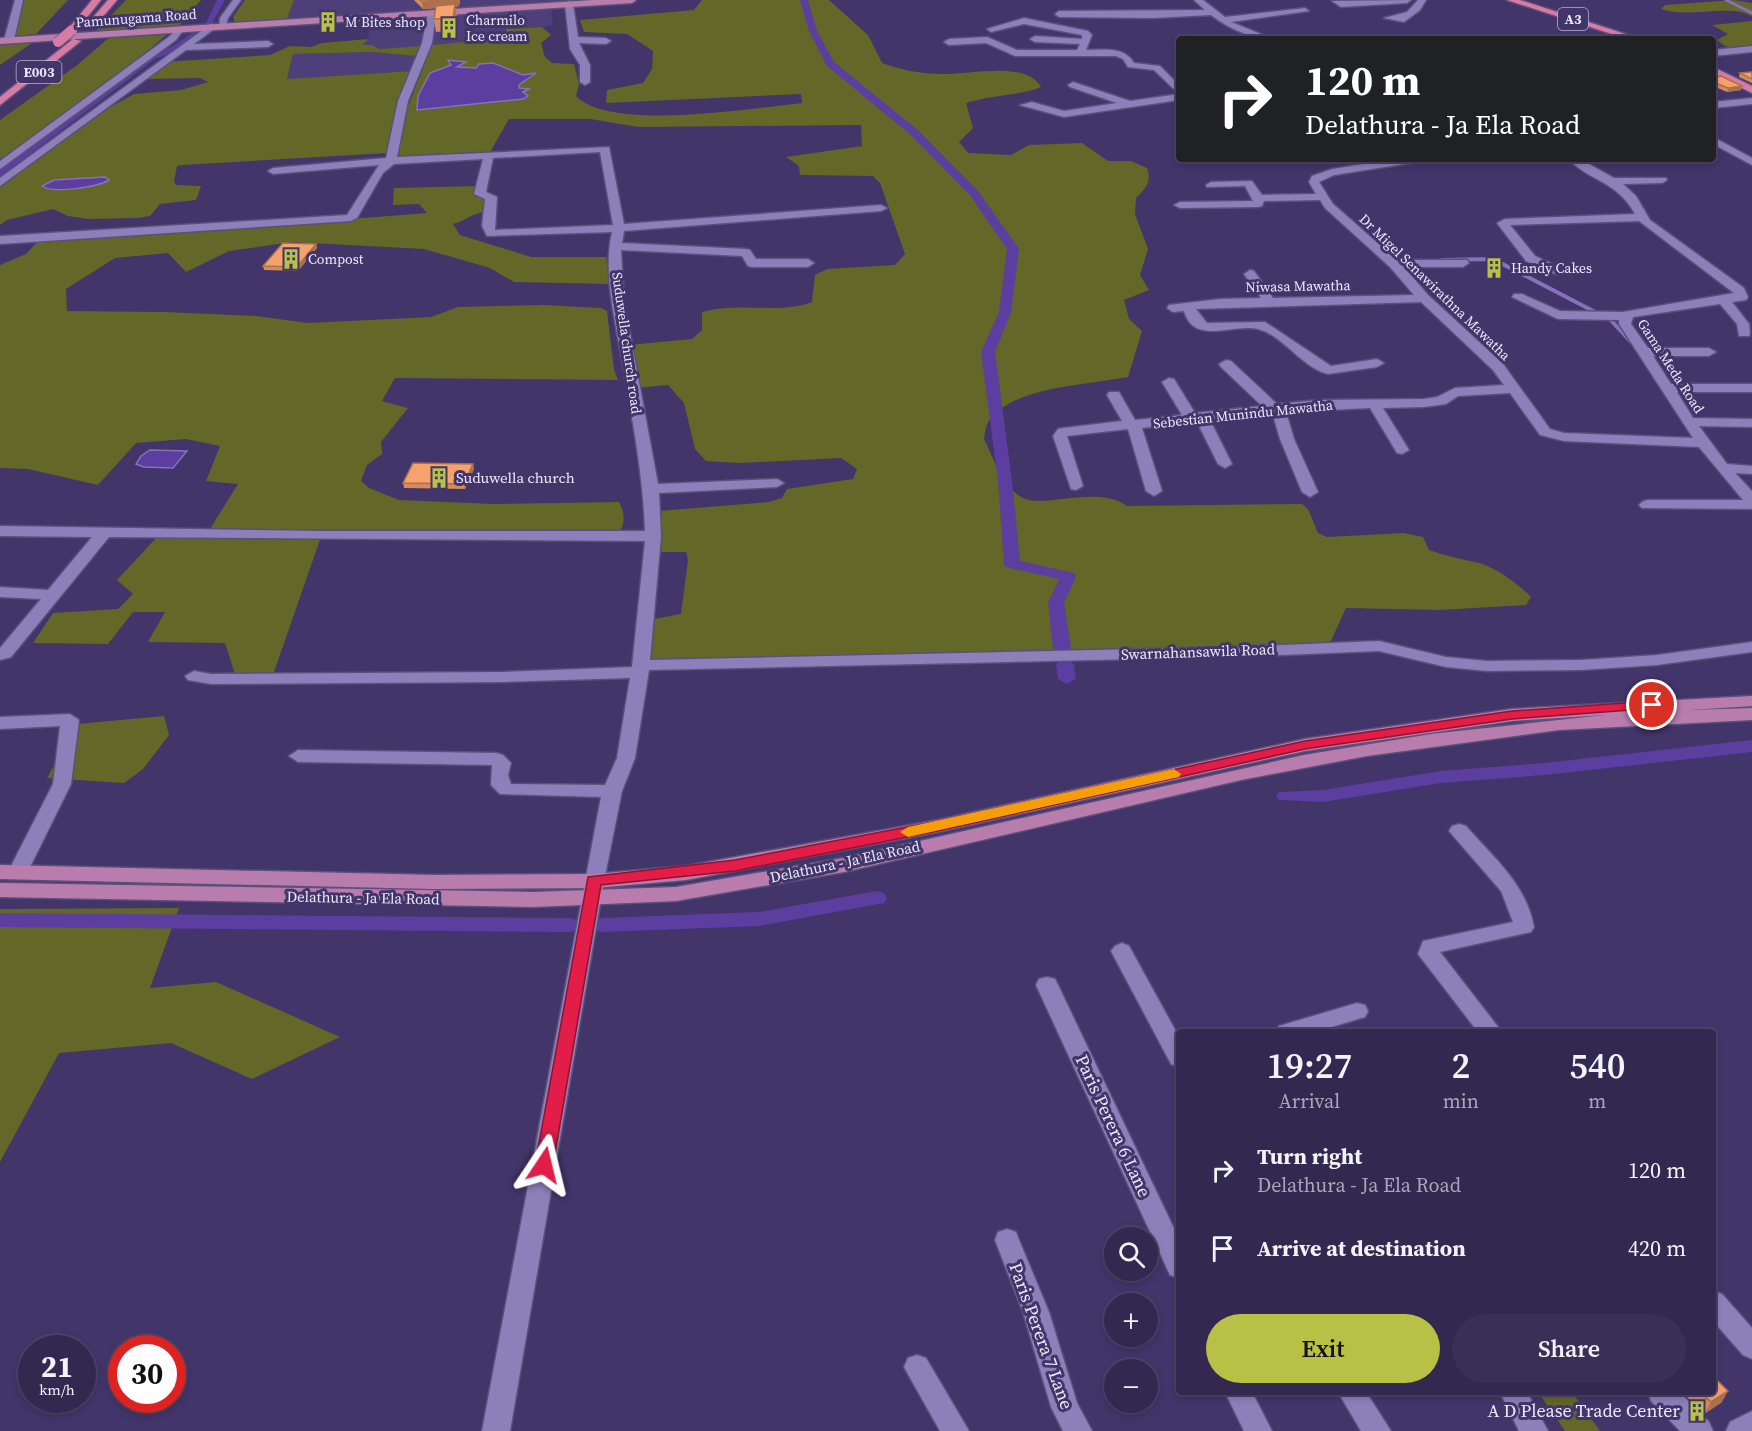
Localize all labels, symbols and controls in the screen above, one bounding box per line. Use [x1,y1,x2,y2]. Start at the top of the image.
street label: Pamunugama Road [75,4,197,32]
road number: A3 [1558,8,1588,30]
building icon: M Bites shop [316,10,340,34]
place label: Charmilo Ice cream [466,10,528,46]
place label: M Bites shop [345,12,425,32]
building icon: Charmilo Ice cream [437,16,461,40]
text: 120 m [1305,51,1420,109]
icon: right [1206,60,1284,138]
road number: E003 [16,61,62,83]
text: Delathura - Ja Ela Road [1305,106,1580,143]
street label: Dr Migel Senawirathna Mawatha [1355,209,1516,366]
building icon: Compost [279,247,303,271]
place label: Compost [308,249,364,269]
building icon: Handy Cakes [1482,256,1506,280]
place label: Handy Cakes [1511,258,1592,278]
street label: Suduwella church road [607,271,647,415]
street label: Niwasa Mawatha [1245,275,1352,297]
street label: Gama Meda Road [1633,315,1709,417]
street label: Sebestian Munindu Mawatha [1152,395,1335,433]
building icon: Suduwella church [427,466,451,490]
place label: Suduwella church [456,467,575,488]
street label: Swarnahansawila Road [1121,638,1276,665]
pin [1626,679,1677,730]
icon: arrive [1635,688,1668,721]
street label: Delathura - Ja Ela Road [768,835,922,888]
street label: Delathura - Ja Ela Road [286,886,440,909]
text: 19:27 [1267,1041,1352,1090]
text: 2 [1451,1041,1470,1090]
text: 540 [1569,1041,1625,1090]
street label: Paris Perera 6 Lane [1069,1050,1157,1201]
text: Arrival [1278,1087,1340,1115]
text: min [1443,1087,1479,1115]
text: m [1588,1087,1606,1115]
position arrow [512,1133,576,1197]
text: Turn right [1257,1141,1362,1171]
icon: right [1206,1154,1239,1187]
text: 120 m [1628,1155,1686,1185]
text: Delathura - Ja Ela Road [1257,1171,1461,1199]
map controls [1104,1227,1158,1413]
button: search [1104,1227,1158,1281]
icon: arrive [1206,1232,1239,1265]
text: Arrive at destination [1257,1233,1466,1263]
text: 420 m [1628,1233,1686,1263]
street label: Paris Perera 7 Lane [1003,1259,1080,1413]
button: + [1104,1293,1158,1347]
button: Exit [1206,1314,1440,1383]
button: Share [1452,1314,1686,1383]
speed limit sign: 30 [108,1335,186,1413]
text: 21 [41,1346,73,1387]
button: − [1104,1359,1158,1413]
text: km/h [39,1379,75,1400]
place label: A D Please Trade Center [1487,1398,1680,1423]
building icon: A D Please Trade Center [1685,1399,1709,1423]

